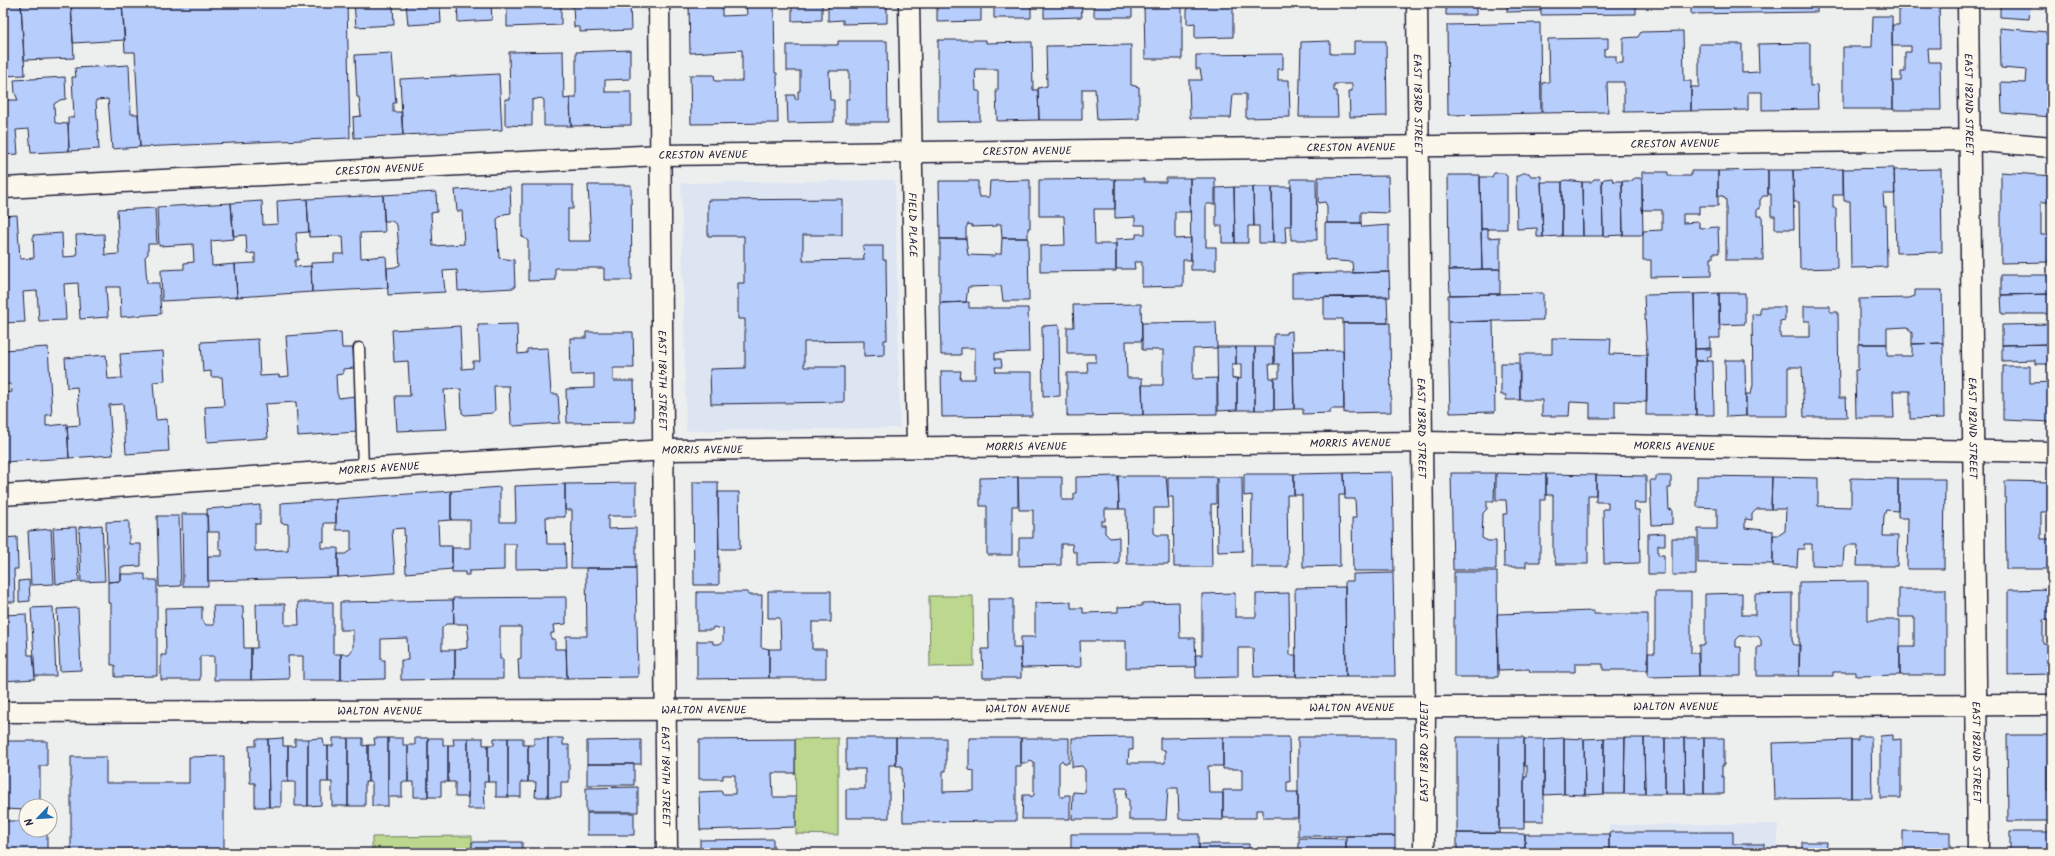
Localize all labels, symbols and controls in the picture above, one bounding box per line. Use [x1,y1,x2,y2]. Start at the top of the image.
street label: EAST 182ND STREET [1959,53,1978,156]
street label: EAST 183RD STREET [1408,54,1427,156]
street label: CRESTON AVENUE [1630,135,1720,154]
street label: CRESTON AVENUE [1306,139,1396,158]
street label: CRESTON AVENUE [982,142,1072,161]
street label: CRESTON AVENUE [658,146,748,165]
street label: CRESTON AVENUE [335,159,425,181]
street label: FIELD PLACE [902,192,922,258]
street label: EAST 184TH STREET [652,330,671,431]
street label: EAST 182ND STREET [1962,377,1982,480]
street label: EAST 183RD STREET [1411,378,1430,479]
street label: MORRIS AVENUE [1310,434,1392,453]
street label: MORRIS AVENUE [1634,437,1716,457]
street label: MORRIS AVENUE [986,438,1068,457]
street label: MORRIS AVENUE [662,441,744,460]
street label: MORRIS AVENUE [338,457,421,481]
street label: WALTON AVENUE [1633,698,1719,716]
street label: WALTON AVENUE [1309,699,1395,718]
street label: WALTON AVENUE [985,700,1071,719]
street label: WALTON AVENUE [661,701,747,720]
street label: EAST 183RD STREET [1416,701,1434,802]
street label: EAST 182ND STREET [1966,701,1985,804]
street label: WALTON AVENUE [337,703,423,721]
street label: EAST 184TH STREET [655,726,675,827]
north arrow [18,798,58,838]
text: N [20,815,39,829]

